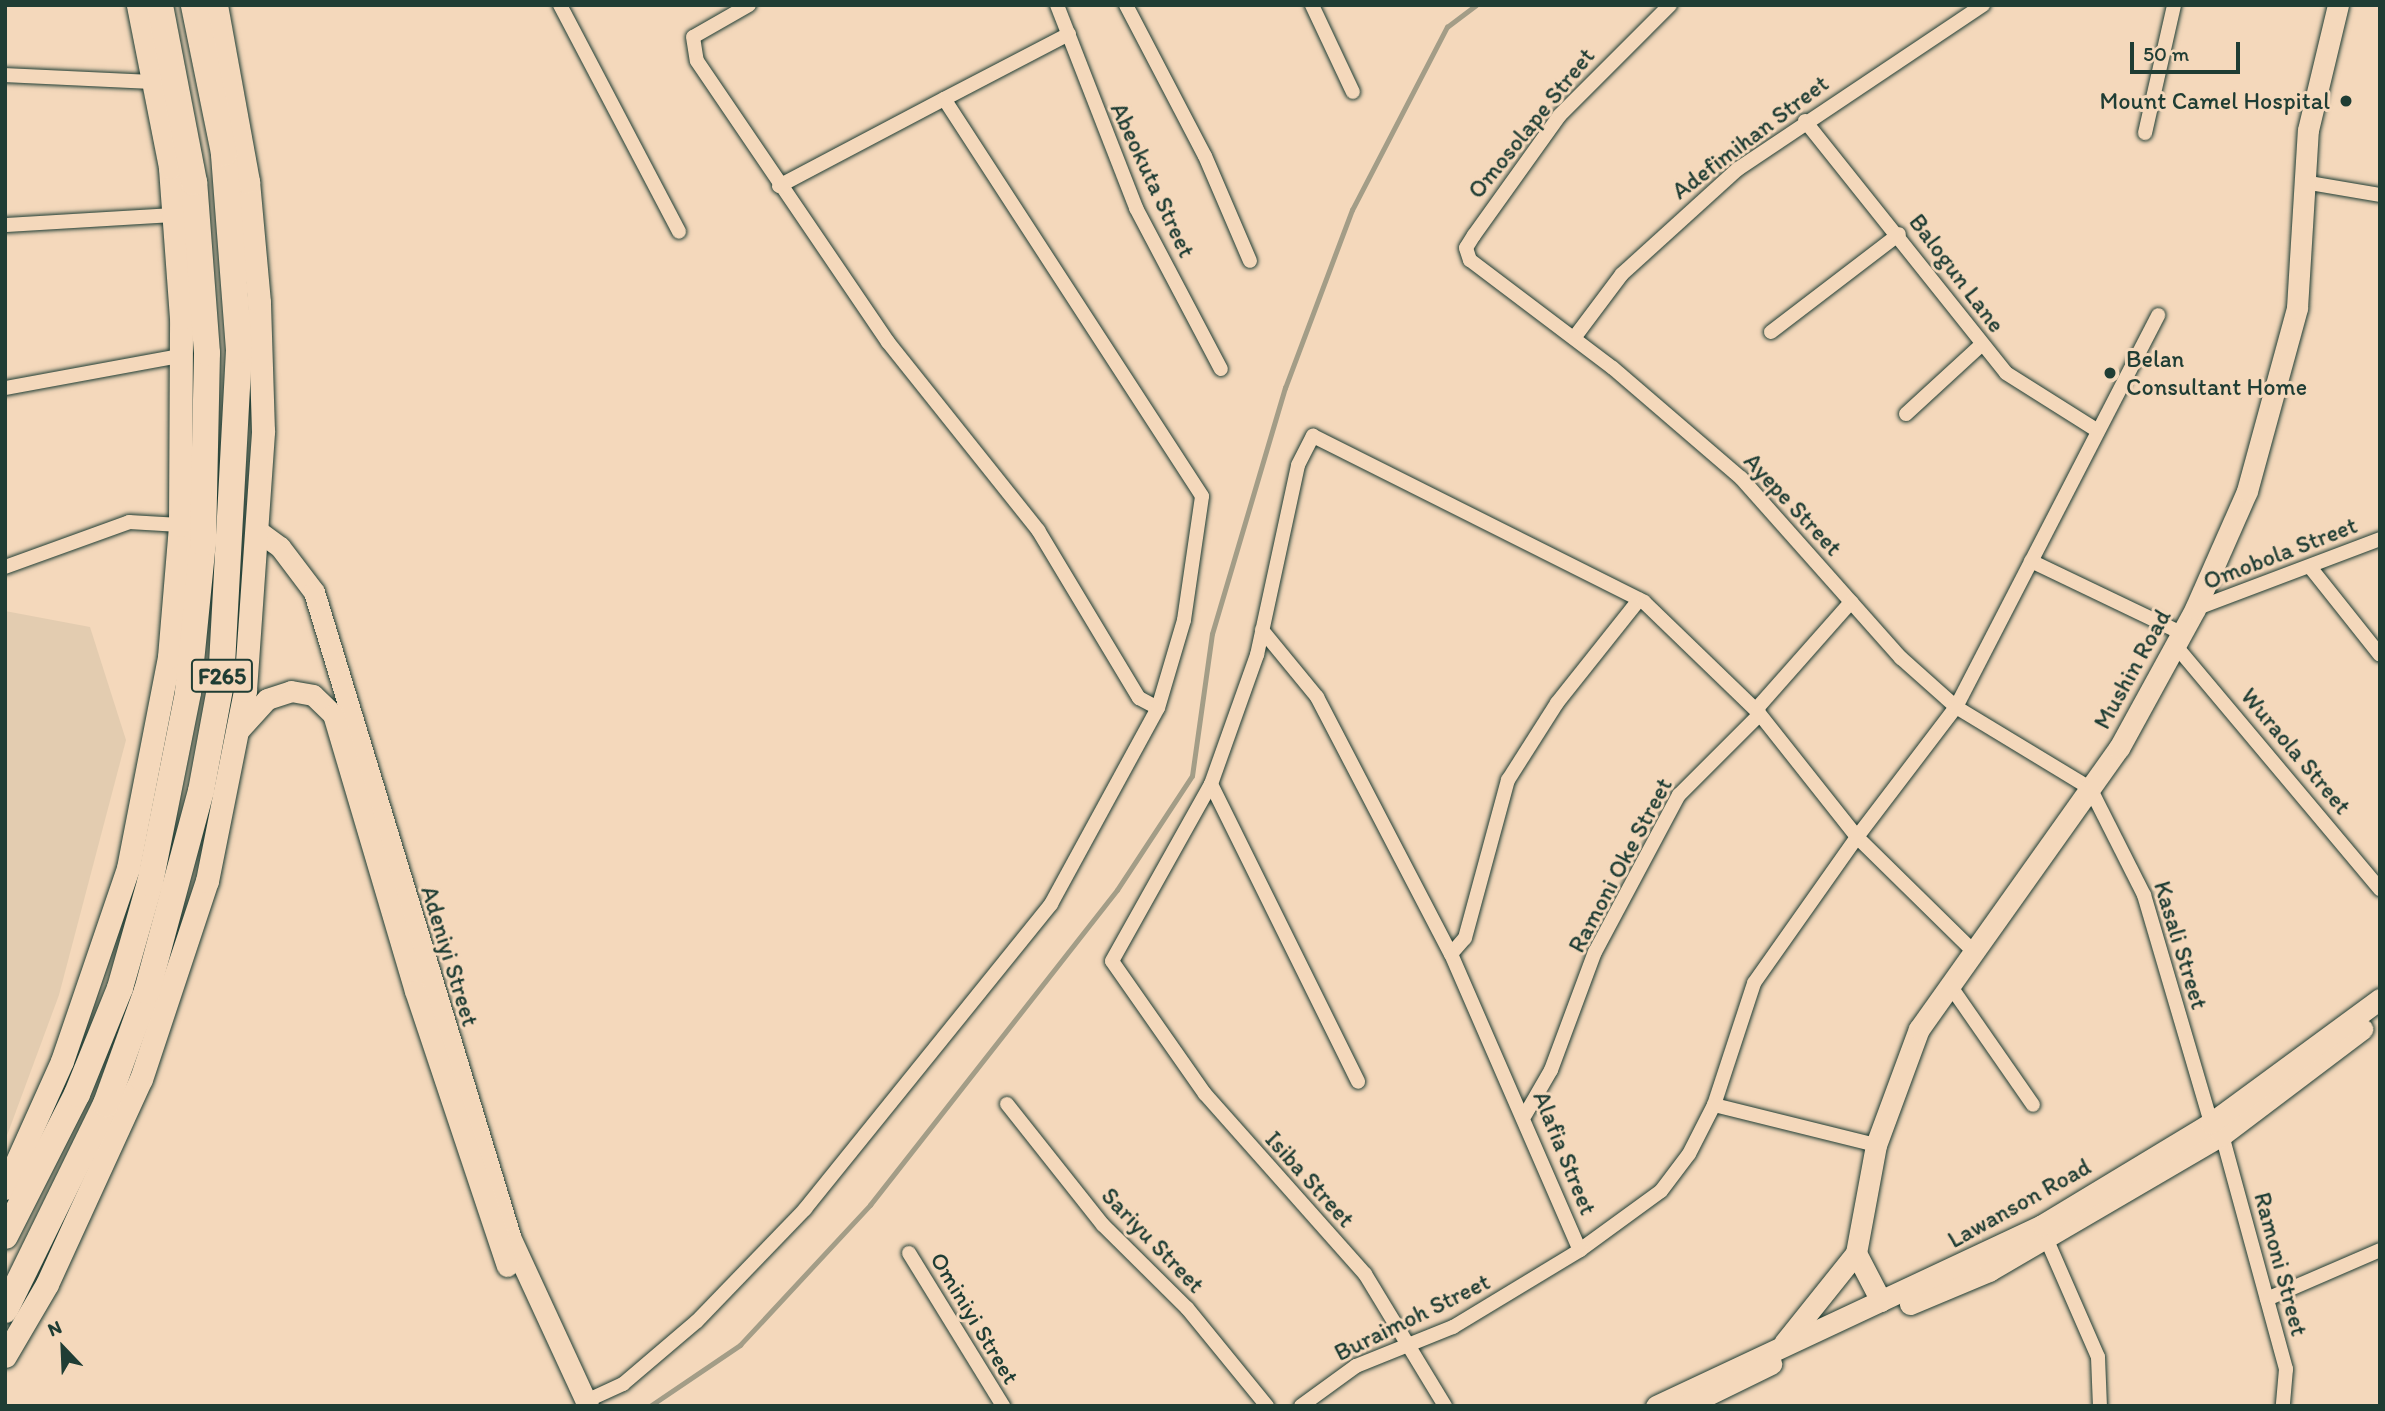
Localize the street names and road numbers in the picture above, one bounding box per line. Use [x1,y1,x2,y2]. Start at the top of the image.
street label: Omosolape Street [1462,42,1600,204]
street label: Adefimihan Street [1666,69,1834,205]
street label: Abeokuta Street [1105,98,1201,262]
street label: Balogun Lane [1903,208,2011,338]
street label: Ayepe Street [1738,447,1848,561]
street label: Omobola Street [2199,510,2361,596]
street label: Mushin Road [2087,604,2177,734]
road number: F265 [190,656,254,696]
street label: Wuraola Street [2235,682,2357,820]
street label: Ramoni Oke Street [1562,773,1678,957]
street label: Kasali Street [2148,878,2214,1012]
street label: Adeniyi Street [415,882,485,1030]
street label: Alafia Street [1527,1087,1603,1219]
street label: Isiba Street [1260,1125,1360,1233]
street label: Lawanson Road [1942,1152,2096,1254]
street label: Sariyu Street [1096,1181,1210,1299]
street label: Ramoni Street [2248,1189,2314,1339]
street label: Ominiyi Street [924,1247,1026,1389]
street label: Buraimoh Street [1330,1267,1494,1367]

